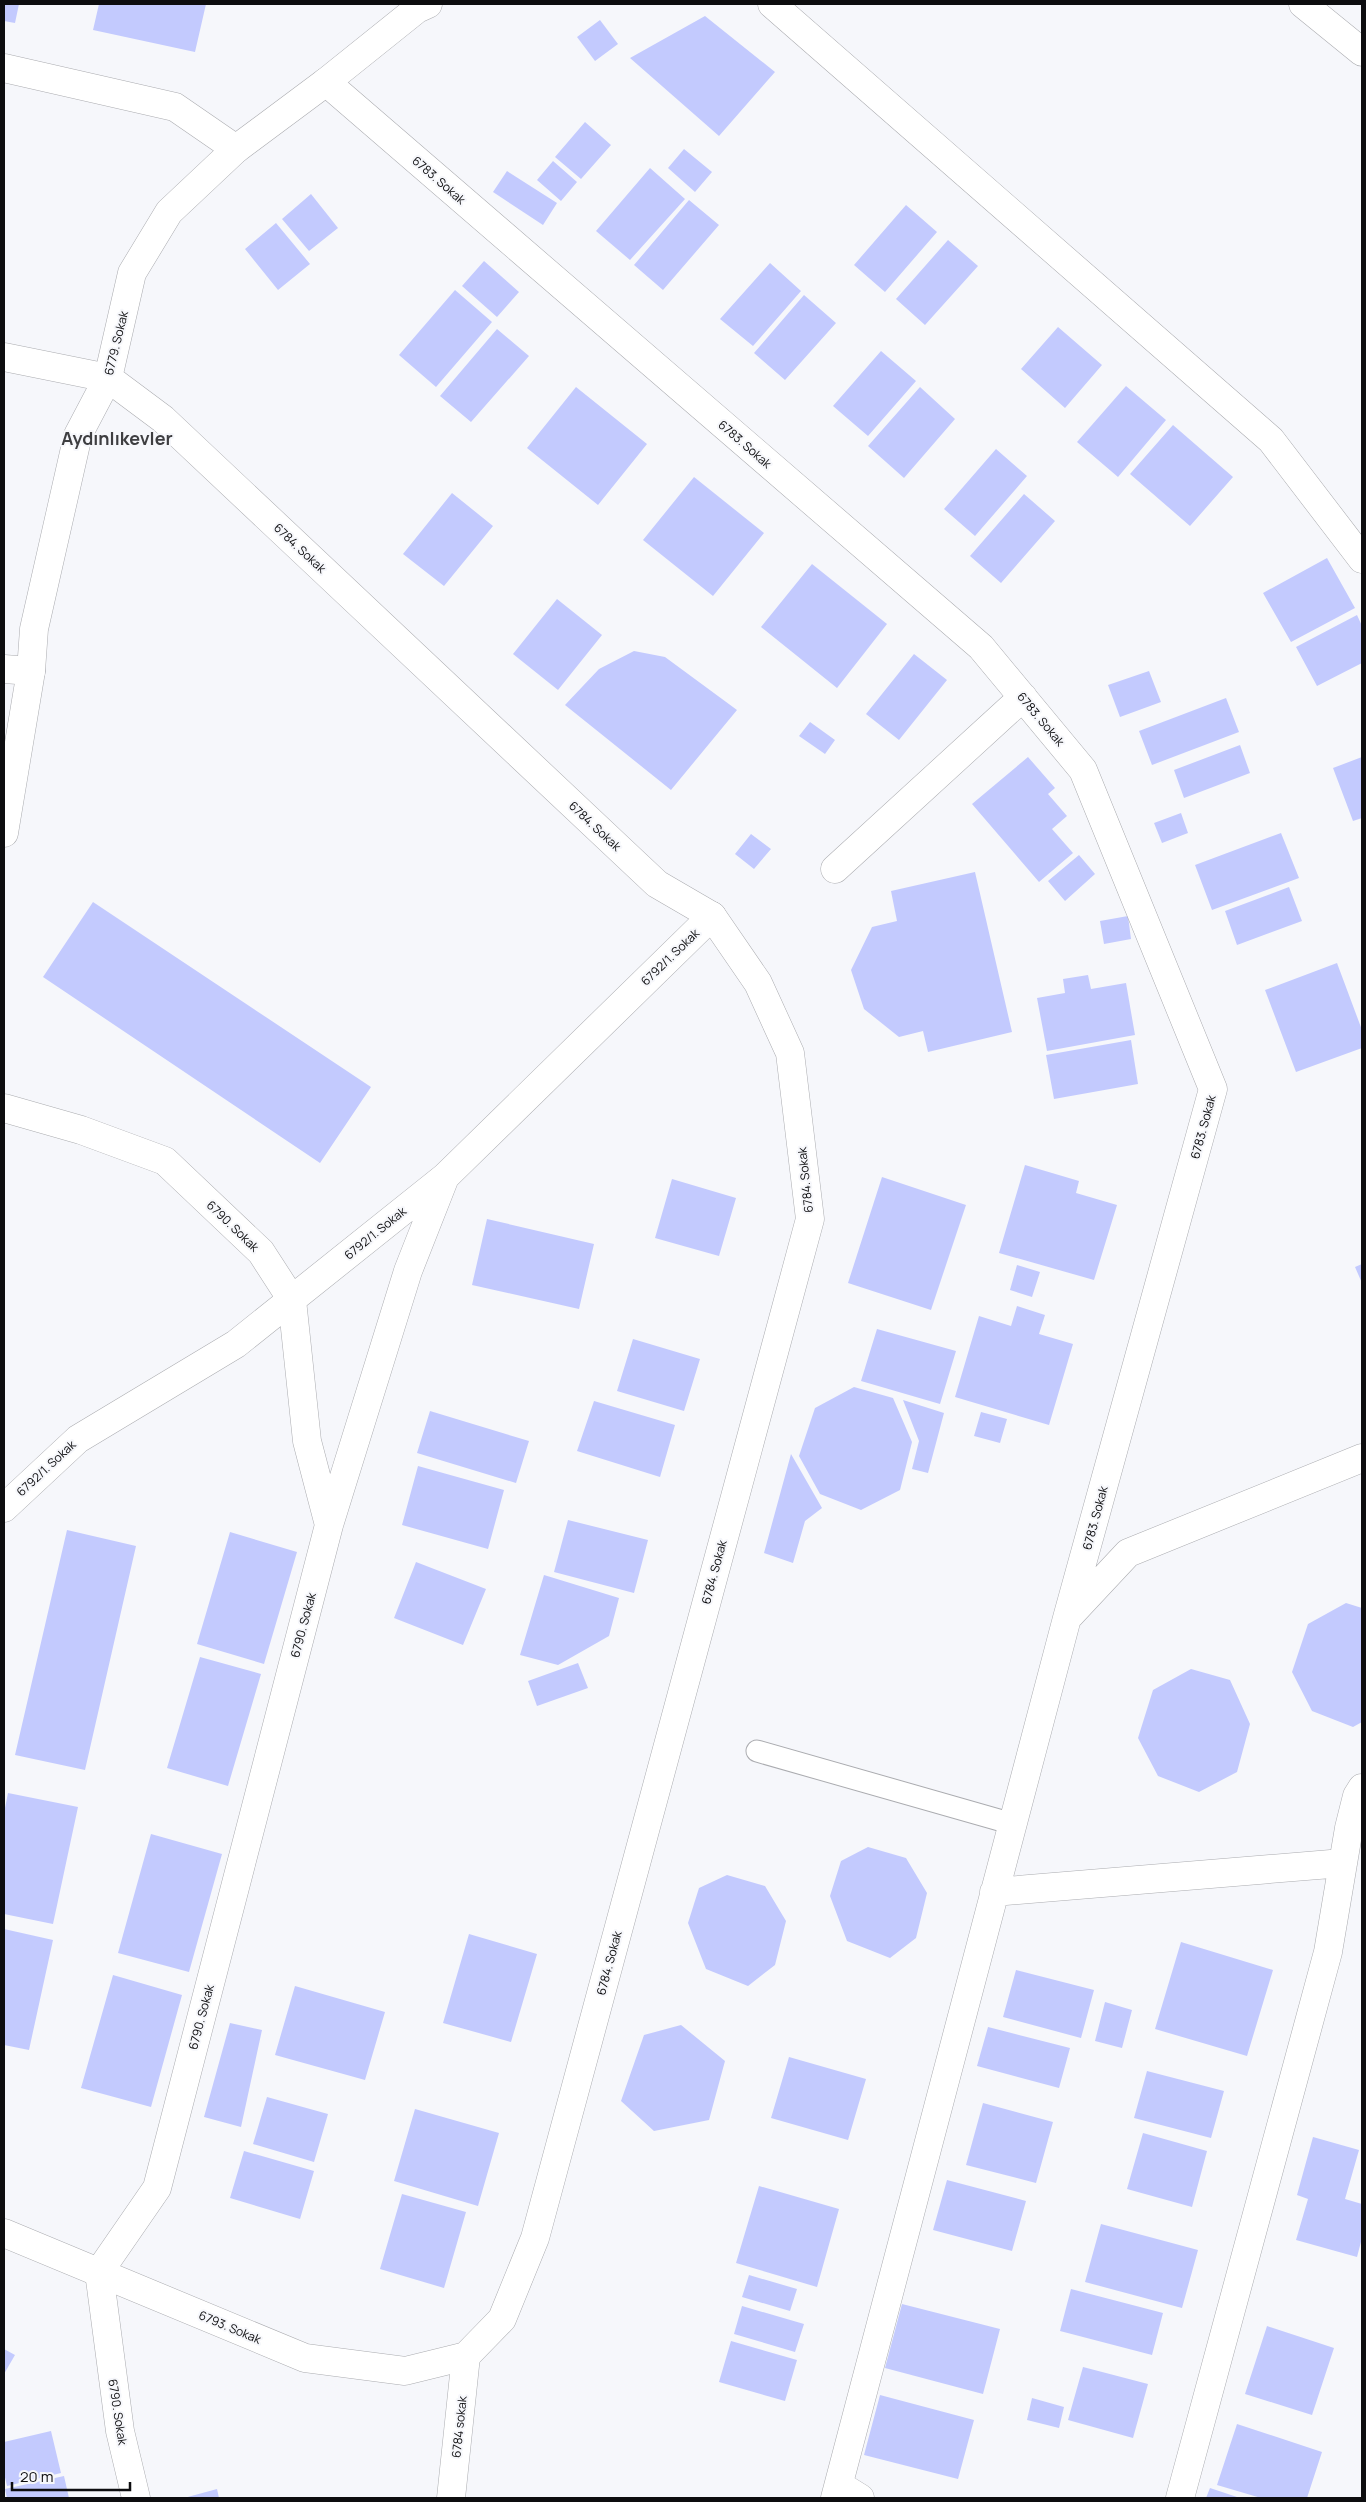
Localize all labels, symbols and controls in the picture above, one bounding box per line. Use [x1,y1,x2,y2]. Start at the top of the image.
street label: 6783. Sokak [409,152,470,209]
street label: 6779. Sokak [100,308,132,377]
street label: 6783. Sokak [715,416,776,473]
district label: Aydınlıkevler [61,426,173,450]
street label: 6784. Sokak [270,519,331,577]
street label: 6783. Sokak [1013,688,1069,750]
street label: 6784. Sokak [565,797,626,855]
street label: 6792/1. Sokak [637,924,704,989]
street label: 6783. Sokak [1186,1092,1220,1161]
street label: 6784. Sokak [793,1145,817,1214]
street label: 6790. Sokak [203,1197,264,1256]
street label: 6792/1. Sokak [340,1202,410,1263]
street label: 6792/1. Sokak [13,1435,80,1500]
street label: 6783. Sokak [1078,1483,1112,1552]
street label: 6784. Sokak [697,1537,731,1606]
street label: 6790. Sokak [286,1590,320,1659]
street label: 6784. Sokak [592,1928,626,1997]
street label: 6790. Sokak [184,1982,218,2051]
street label: 6793. Sokak [196,2306,265,2348]
street label: 6790. Sokak [104,2378,132,2447]
street label: 6784 sokak [447,2394,471,2459]
scale bar [12,2460,130,2492]
text: 20 m [20,2466,53,2487]

